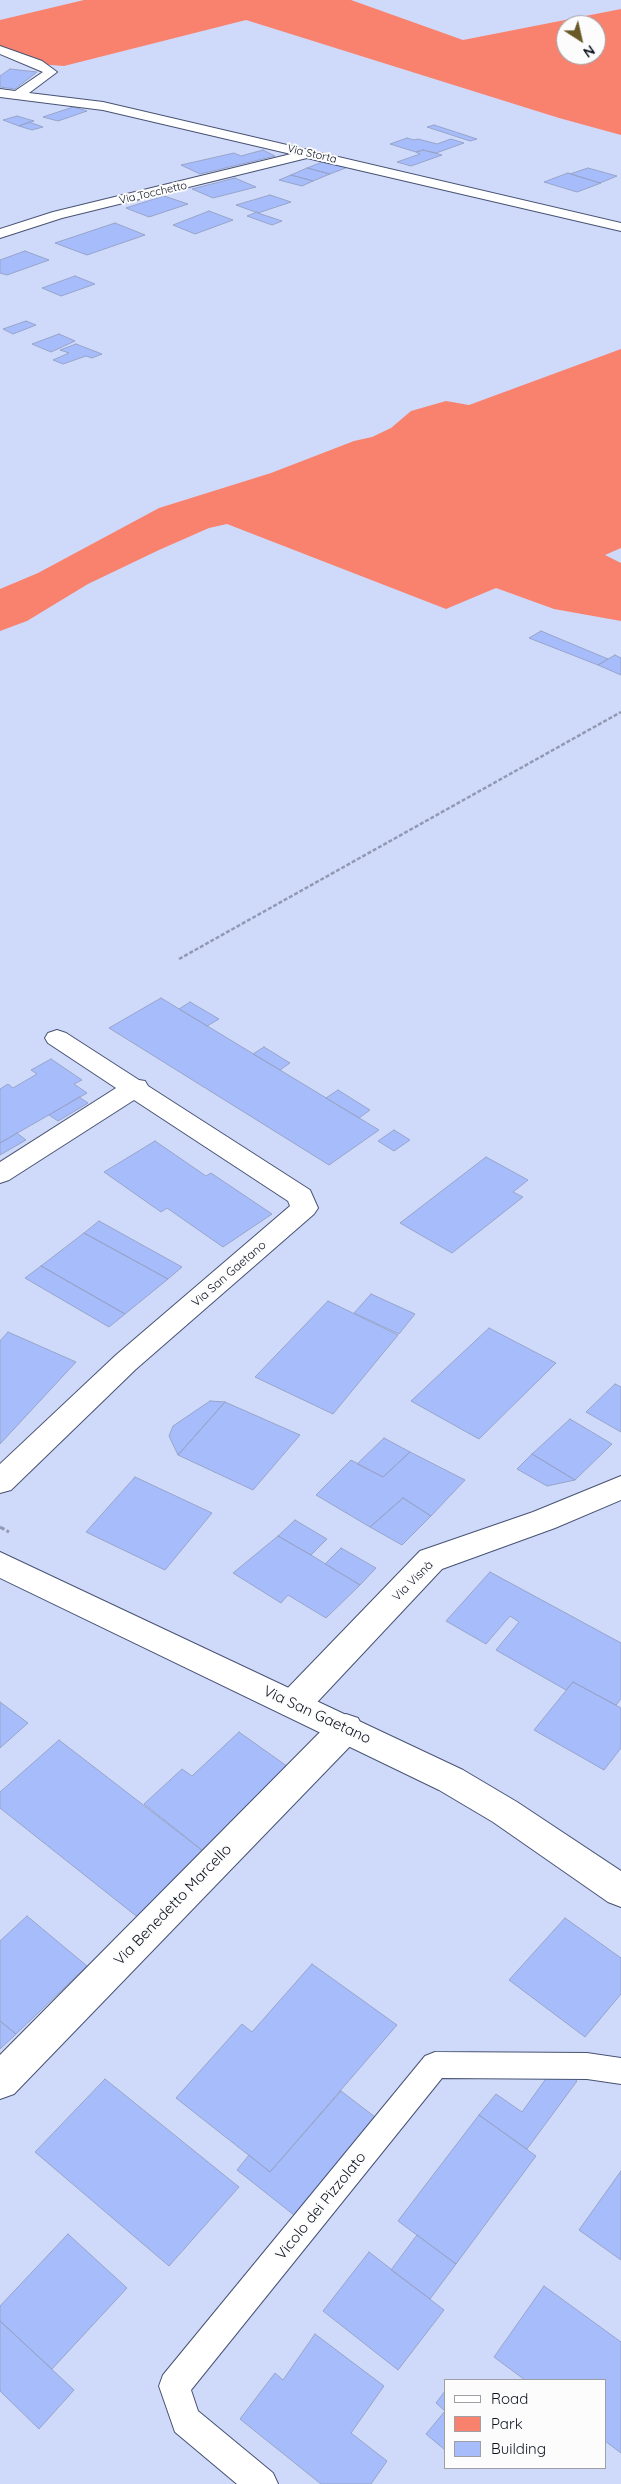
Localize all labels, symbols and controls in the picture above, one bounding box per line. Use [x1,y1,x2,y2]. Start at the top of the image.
north arrow [556,15,606,65]
text: N [580,41,598,62]
street label: Via Storta [286,142,338,166]
street label: Via Tocchetto [118,179,188,207]
street label: Via San Gaetano [189,1238,269,1310]
street label: Via Visnà [390,1558,436,1604]
street label: Via San Gaetano [260,1682,374,1748]
street label: Via Benedetto Marcello [110,1841,236,1969]
street label: Vicolo dei Pizzolato [272,2149,370,2263]
legend [444,2379,606,2469]
text: Road [491,2389,528,2408]
text: Park [491,2414,523,2433]
text: Building [491,2439,546,2458]

